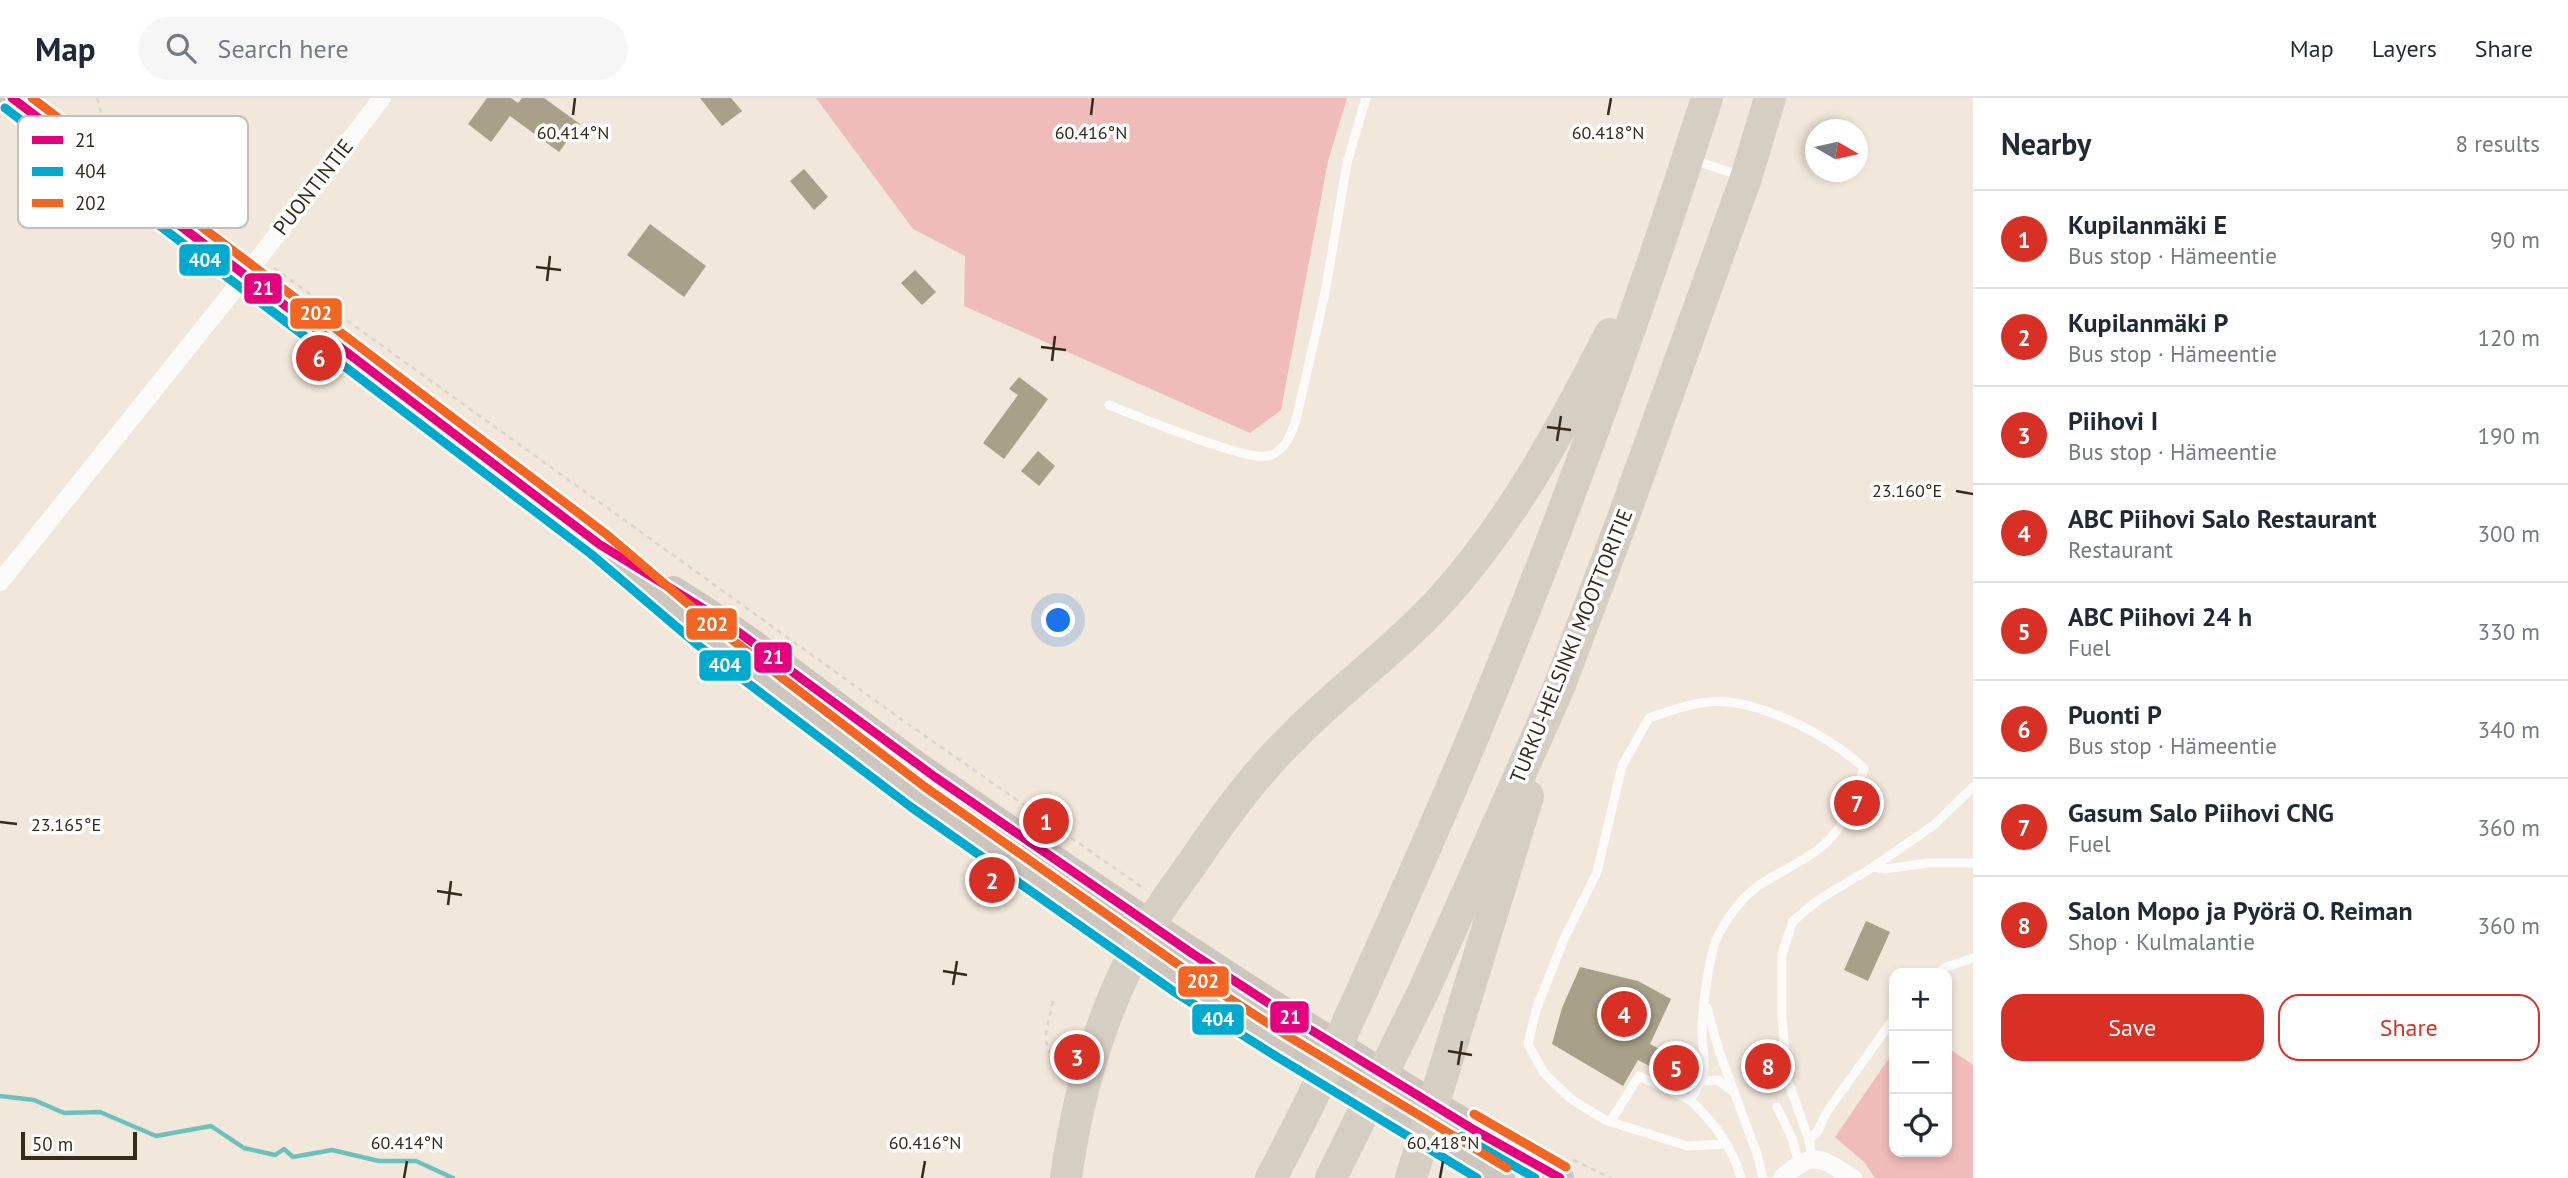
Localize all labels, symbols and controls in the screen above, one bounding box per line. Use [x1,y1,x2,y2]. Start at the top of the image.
search box [138,17,628,80]
text: Map [35,27,96,70]
icon: search [162,29,200,67]
text: Search here [218,32,349,65]
text: Map [2290,33,2334,64]
text: Layers [2372,33,2437,64]
text: Share [2475,33,2533,64]
legend [18,116,248,228]
north arrow [1805,119,1868,182]
text: 60.414°N [537,121,609,144]
text: 60.416°N [1055,121,1127,144]
text: 60.418°N [1572,121,1644,144]
text: Nearby [2001,124,2091,163]
text: 21 [75,128,96,152]
text: 8 results [2456,129,2540,158]
street label: PUONTINTIE [267,133,359,241]
text: 404 [75,159,106,183]
text: 202 [75,191,106,215]
text: Kupilanmäki E [2068,208,2227,241]
text: 1 [2017,225,2031,254]
text: 90 m [2490,225,2540,254]
text: Bus stop · Hämeentie [2068,241,2277,270]
line badge: 404 [178,243,231,277]
text: 404 [189,248,221,272]
line badge: 21 [243,272,283,305]
text: 21 [252,276,274,300]
line badge: 202 [289,297,343,330]
text: 202 [300,301,332,325]
text: Kupilanmäki P [2068,306,2228,339]
text: 2 [2017,323,2031,352]
text: 120 m [2478,323,2540,352]
pin: 6 [296,332,342,384]
text: Bus stop · Hämeentie [2068,339,2277,368]
text: Piihovi I [2068,404,2158,437]
text: 3 [2017,421,2031,450]
text: 190 m [2478,421,2540,450]
text: Bus stop · Hämeentie [2068,437,2277,466]
text: 23.160°E [1872,479,1942,502]
text: ABC Piihovi Salo Restaurant [2068,502,2377,535]
street label: TURKU-HELSINKI MOOTTORITIE [1504,505,1638,787]
text: 4 [2017,519,2031,548]
text: 300 m [2478,519,2540,548]
text: Restaurant [2068,535,2173,564]
text: ABC Piihovi 24 h [2068,600,2252,633]
your location [1041,603,1075,637]
line badge: 202 [685,607,738,641]
text: 202 [696,612,728,636]
text: 5 [2017,617,2031,646]
text: 330 m [2478,617,2540,646]
text: Fuel [2068,633,2111,662]
line badge: 21 [753,641,793,674]
text: 21 [762,645,784,669]
line badge: 404 [698,649,752,682]
text: 404 [709,653,741,677]
text: Puonti P [2068,698,2162,731]
text: 6 [2017,715,2031,744]
text: 340 m [2478,715,2540,744]
text: Bus stop · Hämeentie [2068,731,2277,760]
pin: 7 [1834,777,1880,829]
pin: 1 [1023,795,1069,847]
text: Gasum Salo Piihovi CNG [2068,796,2334,829]
text: 23.165°E [31,813,101,836]
text: 7 [2017,813,2031,842]
text: 360 m [2478,813,2540,842]
text: Fuel [2068,829,2111,858]
pin: 2 [969,854,1015,906]
text: Salon Mopo ja Pyörä O. Reiman [2068,894,2413,927]
text: 8 [2017,911,2031,940]
text: 360 m [2478,911,2540,940]
text: Shop · Kulmalantie [2068,927,2255,956]
line badge: 202 [1177,965,1230,998]
map controls [1889,968,1952,1157]
button: + [1889,968,1952,1031]
text: 202 [1187,969,1219,993]
pin: 4 [1601,988,1647,1040]
button: Save [2001,994,2264,1061]
button: Share [2278,994,2540,1061]
line badge: 21 [1269,1000,1310,1034]
line badge: 404 [1191,1003,1245,1036]
text: 21 [1279,1005,1301,1029]
text: 404 [1202,1007,1234,1031]
pin: 3 [1054,1031,1100,1083]
button: − [1889,1031,1952,1094]
pin: 8 [1745,1040,1791,1092]
pin: 5 [1653,1042,1699,1094]
button: locate [1889,1094,1952,1157]
scale bar [21,1129,136,1161]
text: 60.414°N [371,1131,443,1154]
text: 60.416°N [889,1131,961,1154]
text: 60.418°N [1407,1131,1479,1154]
text: 50 m [32,1132,73,1156]

